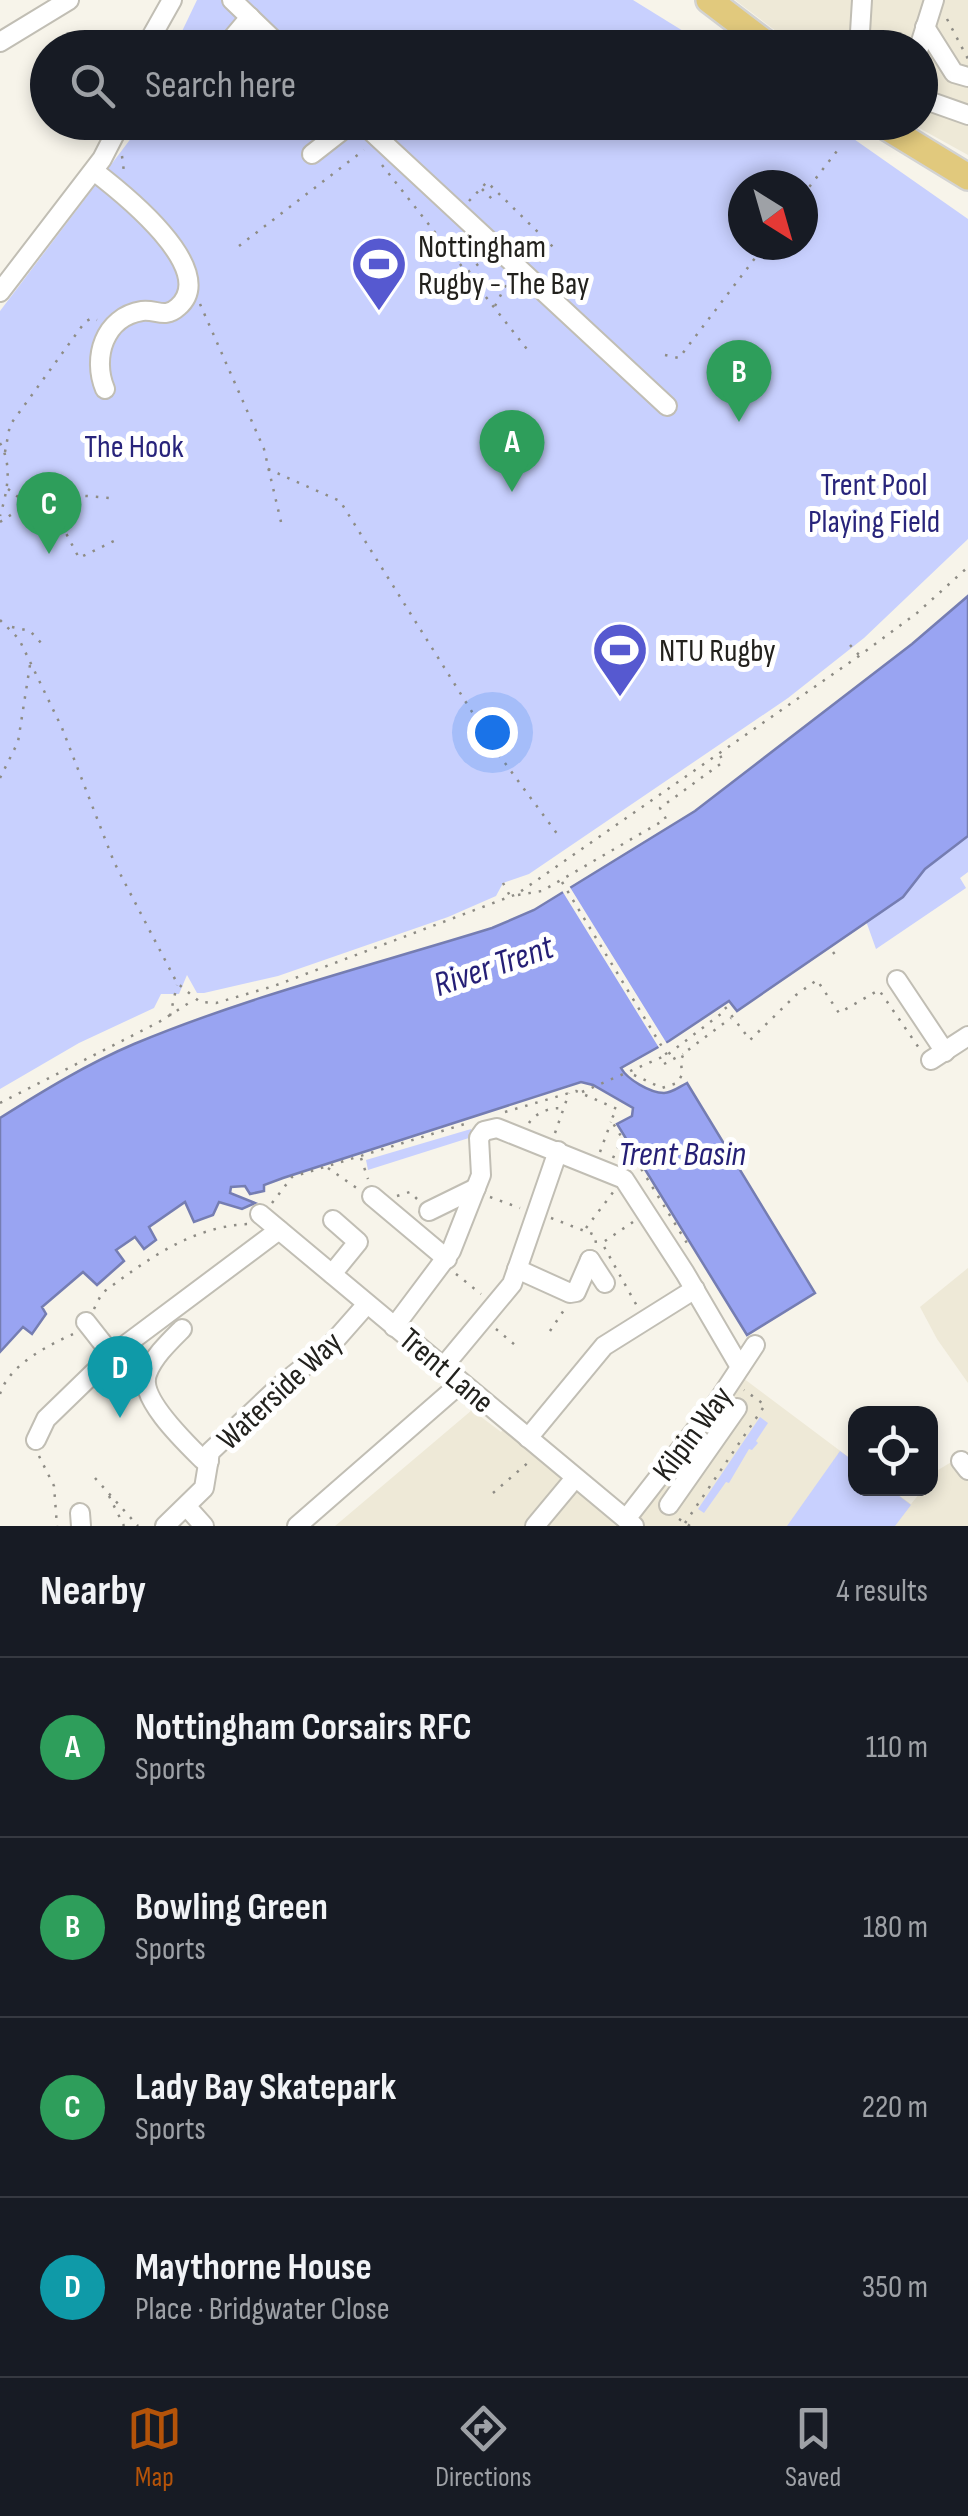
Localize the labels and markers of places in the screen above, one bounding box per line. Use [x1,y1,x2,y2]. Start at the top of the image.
place label: Nottingham Rugby - The Bay [418,228,589,304]
sports icon: Nottingham Rugby - The Bay [349,234,409,313]
pin: B [706,340,772,422]
pin: A [480,410,544,492]
pin: C [17,472,82,554]
sports icon: NTU Rugby [590,620,650,699]
place label: NTU Rugby [659,632,776,671]
pin: D [88,1336,152,1418]

